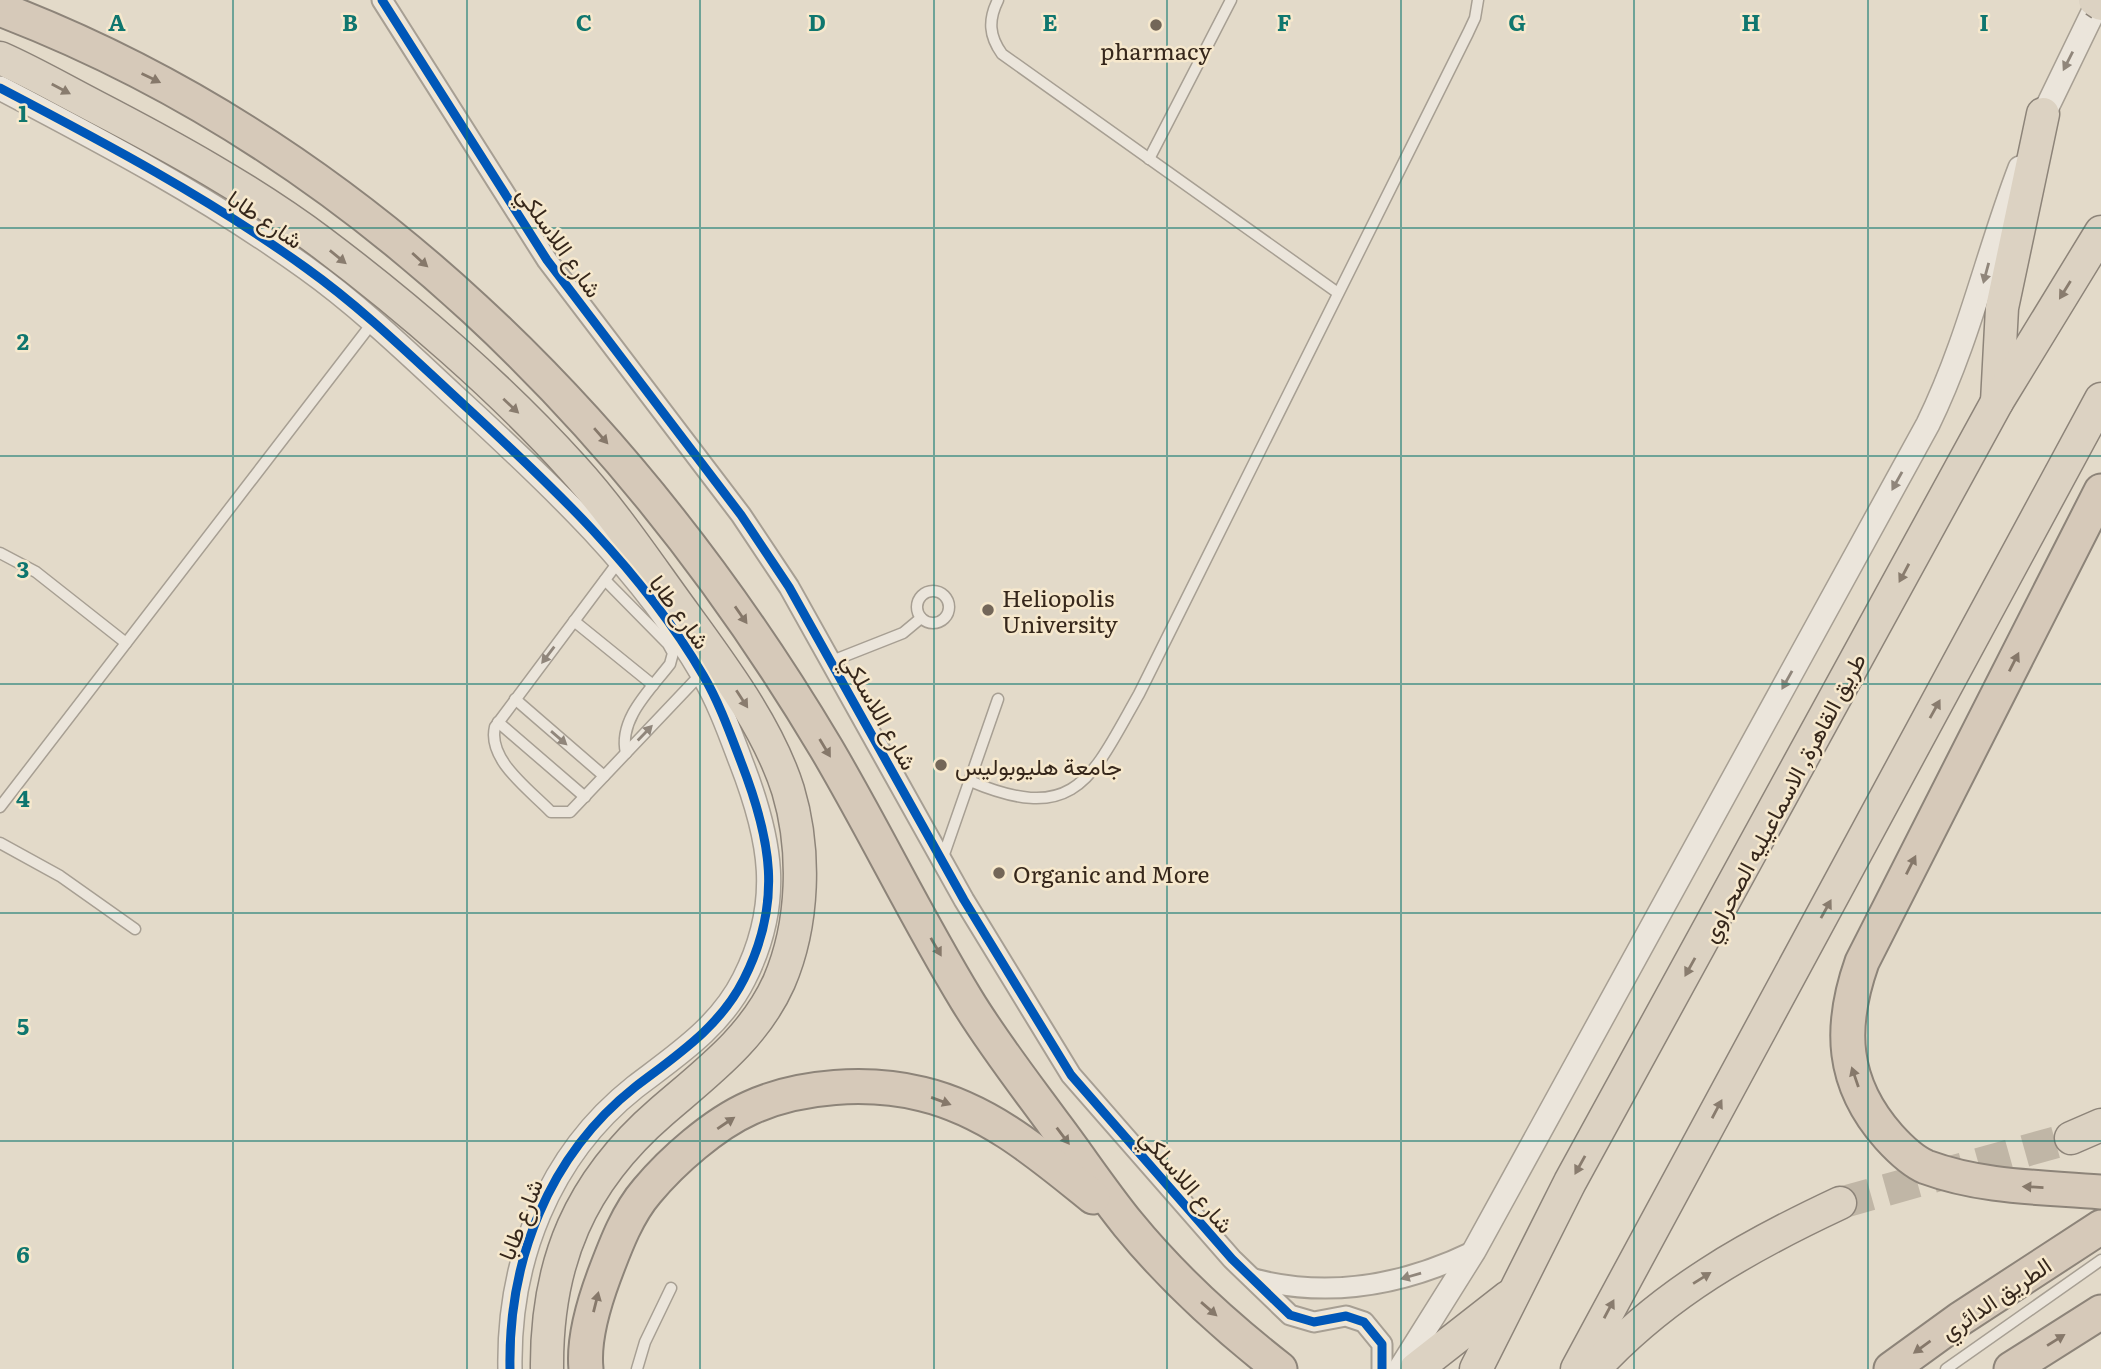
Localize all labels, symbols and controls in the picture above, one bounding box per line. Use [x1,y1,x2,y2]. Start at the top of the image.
text: A [108,4,126,38]
text: B [342,4,358,38]
text: C [576,4,592,38]
text: D [808,4,826,38]
text: E [1042,4,1058,38]
text: F [1277,4,1292,38]
text: G [1508,4,1526,38]
text: H [1741,4,1761,38]
text: I [1979,4,1989,38]
marker: pharmacy [1148,17,1164,33]
place label: pharmacy [1100,33,1212,67]
one-way arrow [2062,51,2073,71]
one-way arrow [141,73,161,84]
one-way arrow [51,83,71,94]
text: 1 [18,95,28,129]
street label: شارع اللاسلكي [507,178,612,306]
street label: شارع طابا [221,180,311,257]
one-way arrow [330,249,347,264]
one-way arrow [411,252,429,268]
one-way arrow [1980,262,1991,284]
one-way arrow [2059,281,2072,300]
text: 2 [17,323,29,357]
one-way arrow [502,397,519,413]
one-way arrow [592,427,608,444]
one-way arrow [1891,471,1903,491]
text: 3 [17,551,29,585]
one-way arrow [1898,563,1910,583]
street label: شارع طابا [642,567,720,656]
place label: Heliopolis University [1002,580,1119,640]
marker: Heliopolis University [980,602,996,618]
one-way arrow [734,606,748,624]
one-way arrow [542,646,556,664]
street label: شارع اللاسلكي [831,646,927,778]
street label: طريق القاهرة, الاسماعيليه الصحراوي [1691,646,1876,950]
one-way arrow [2009,652,2020,672]
one-way arrow [1781,671,1793,690]
one-way arrow [735,690,749,708]
one-way arrow [1929,700,1941,719]
one-way arrow [636,725,652,742]
one-way arrow [551,730,568,745]
one-way arrow [819,739,832,758]
place label: جامعة هليوبوليس [955,748,1122,782]
marker: جامعة هليوبوليس [933,757,949,773]
text: 4 [16,780,30,814]
one-way arrow [1905,854,1917,874]
place label: Organic and More [1013,856,1210,890]
marker: Organic and More [991,865,1007,881]
one-way arrow [1820,899,1832,919]
one-way arrow [929,938,942,957]
one-way arrow [1684,957,1696,976]
text: 5 [17,1008,29,1042]
one-way arrow [1849,1066,1860,1087]
one-way arrow [930,1095,951,1106]
one-way arrow [1711,1099,1723,1119]
one-way arrow [717,1117,736,1130]
street label: شارع اللاسلكي [1130,1120,1243,1242]
one-way arrow [1055,1127,1069,1145]
one-way arrow [1574,1156,1586,1175]
street label: شارع طابا [488,1173,551,1265]
one-way arrow [2022,1181,2044,1192]
text: 6 [16,1236,30,1270]
street label: الطريق الدائري [1933,1247,2060,1350]
one-way arrow [1692,1271,1712,1284]
one-way arrow [1400,1272,1421,1282]
one-way arrow [591,1291,602,1313]
one-way arrow [1603,1299,1615,1319]
one-way arrow [1200,1301,1218,1317]
one-way arrow [2046,1334,2065,1347]
one-way arrow [1913,1340,1931,1354]

